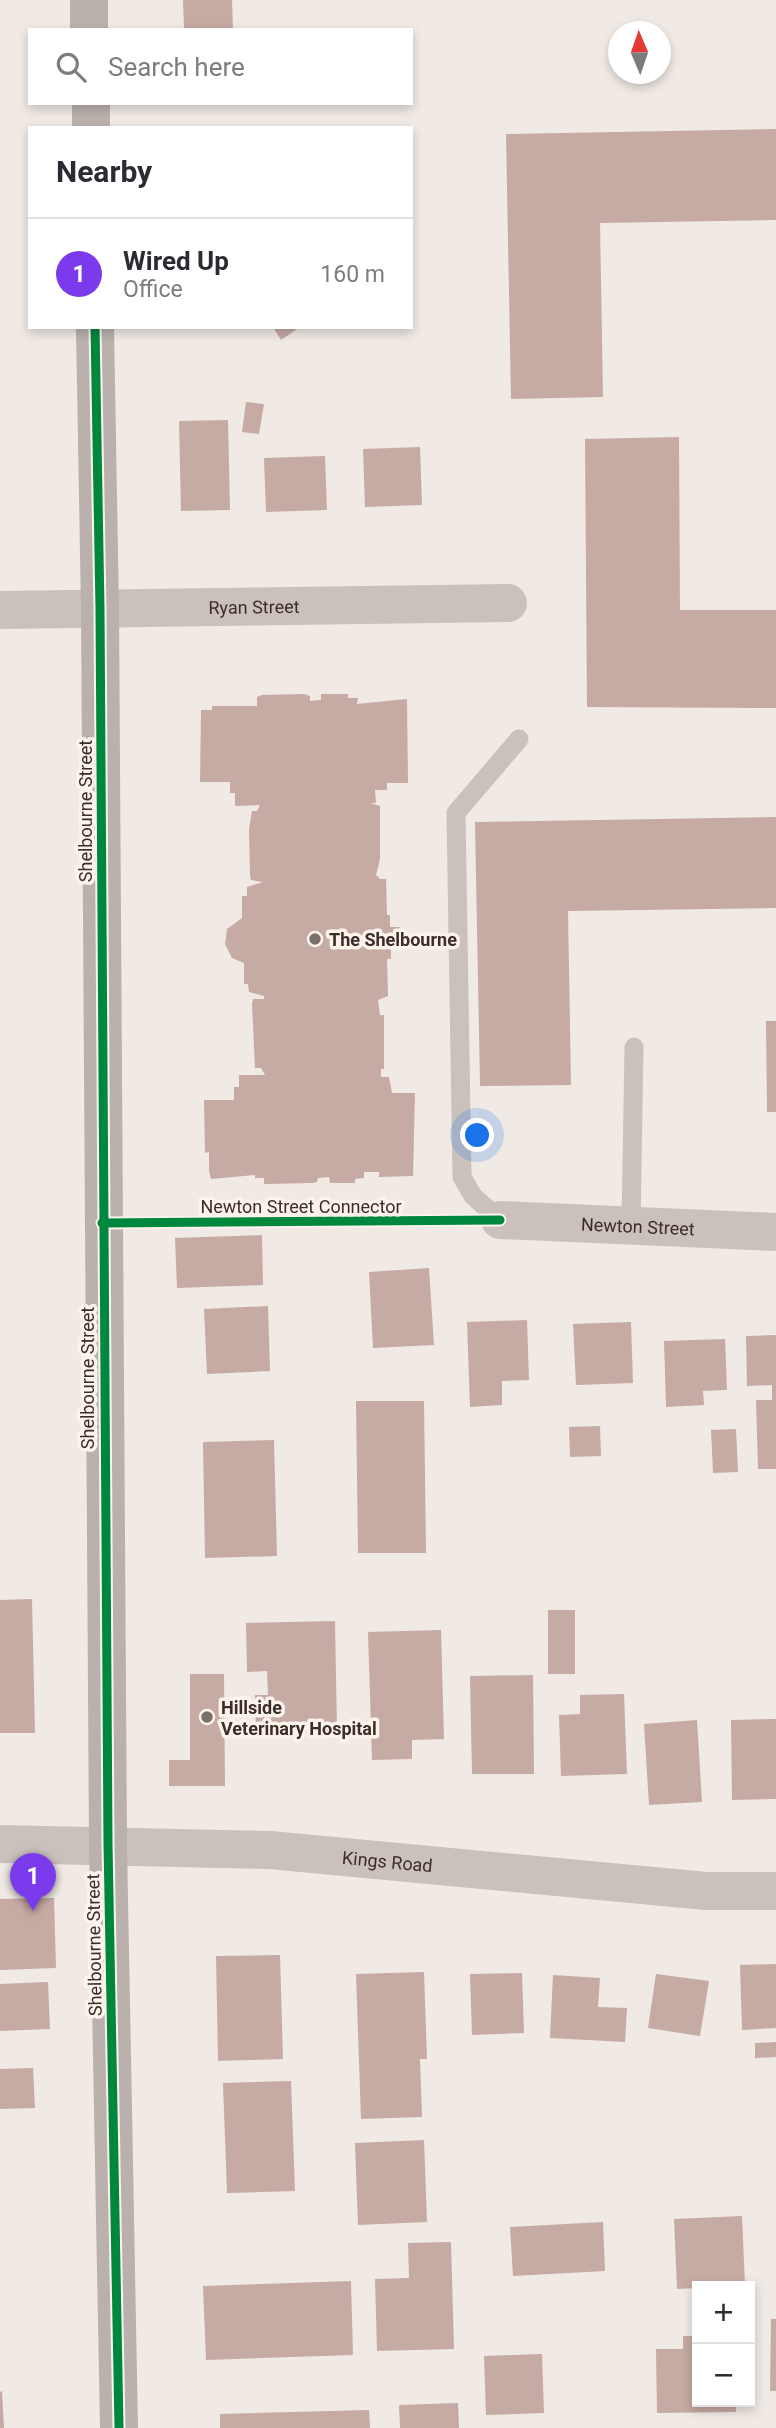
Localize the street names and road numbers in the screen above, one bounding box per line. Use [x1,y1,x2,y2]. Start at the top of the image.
street label: Ryan Street [208,595,300,618]
street label: Shelbourne Street [75,740,96,882]
street label: Newton Street Connector [200,1196,402,1217]
street label: Newton Street [581,1213,695,1239]
street label: Shelbourne Street [77,1307,98,1449]
street label: Kings Road [341,1846,434,1876]
street label: Shelbourne Street [82,1874,106,2016]

